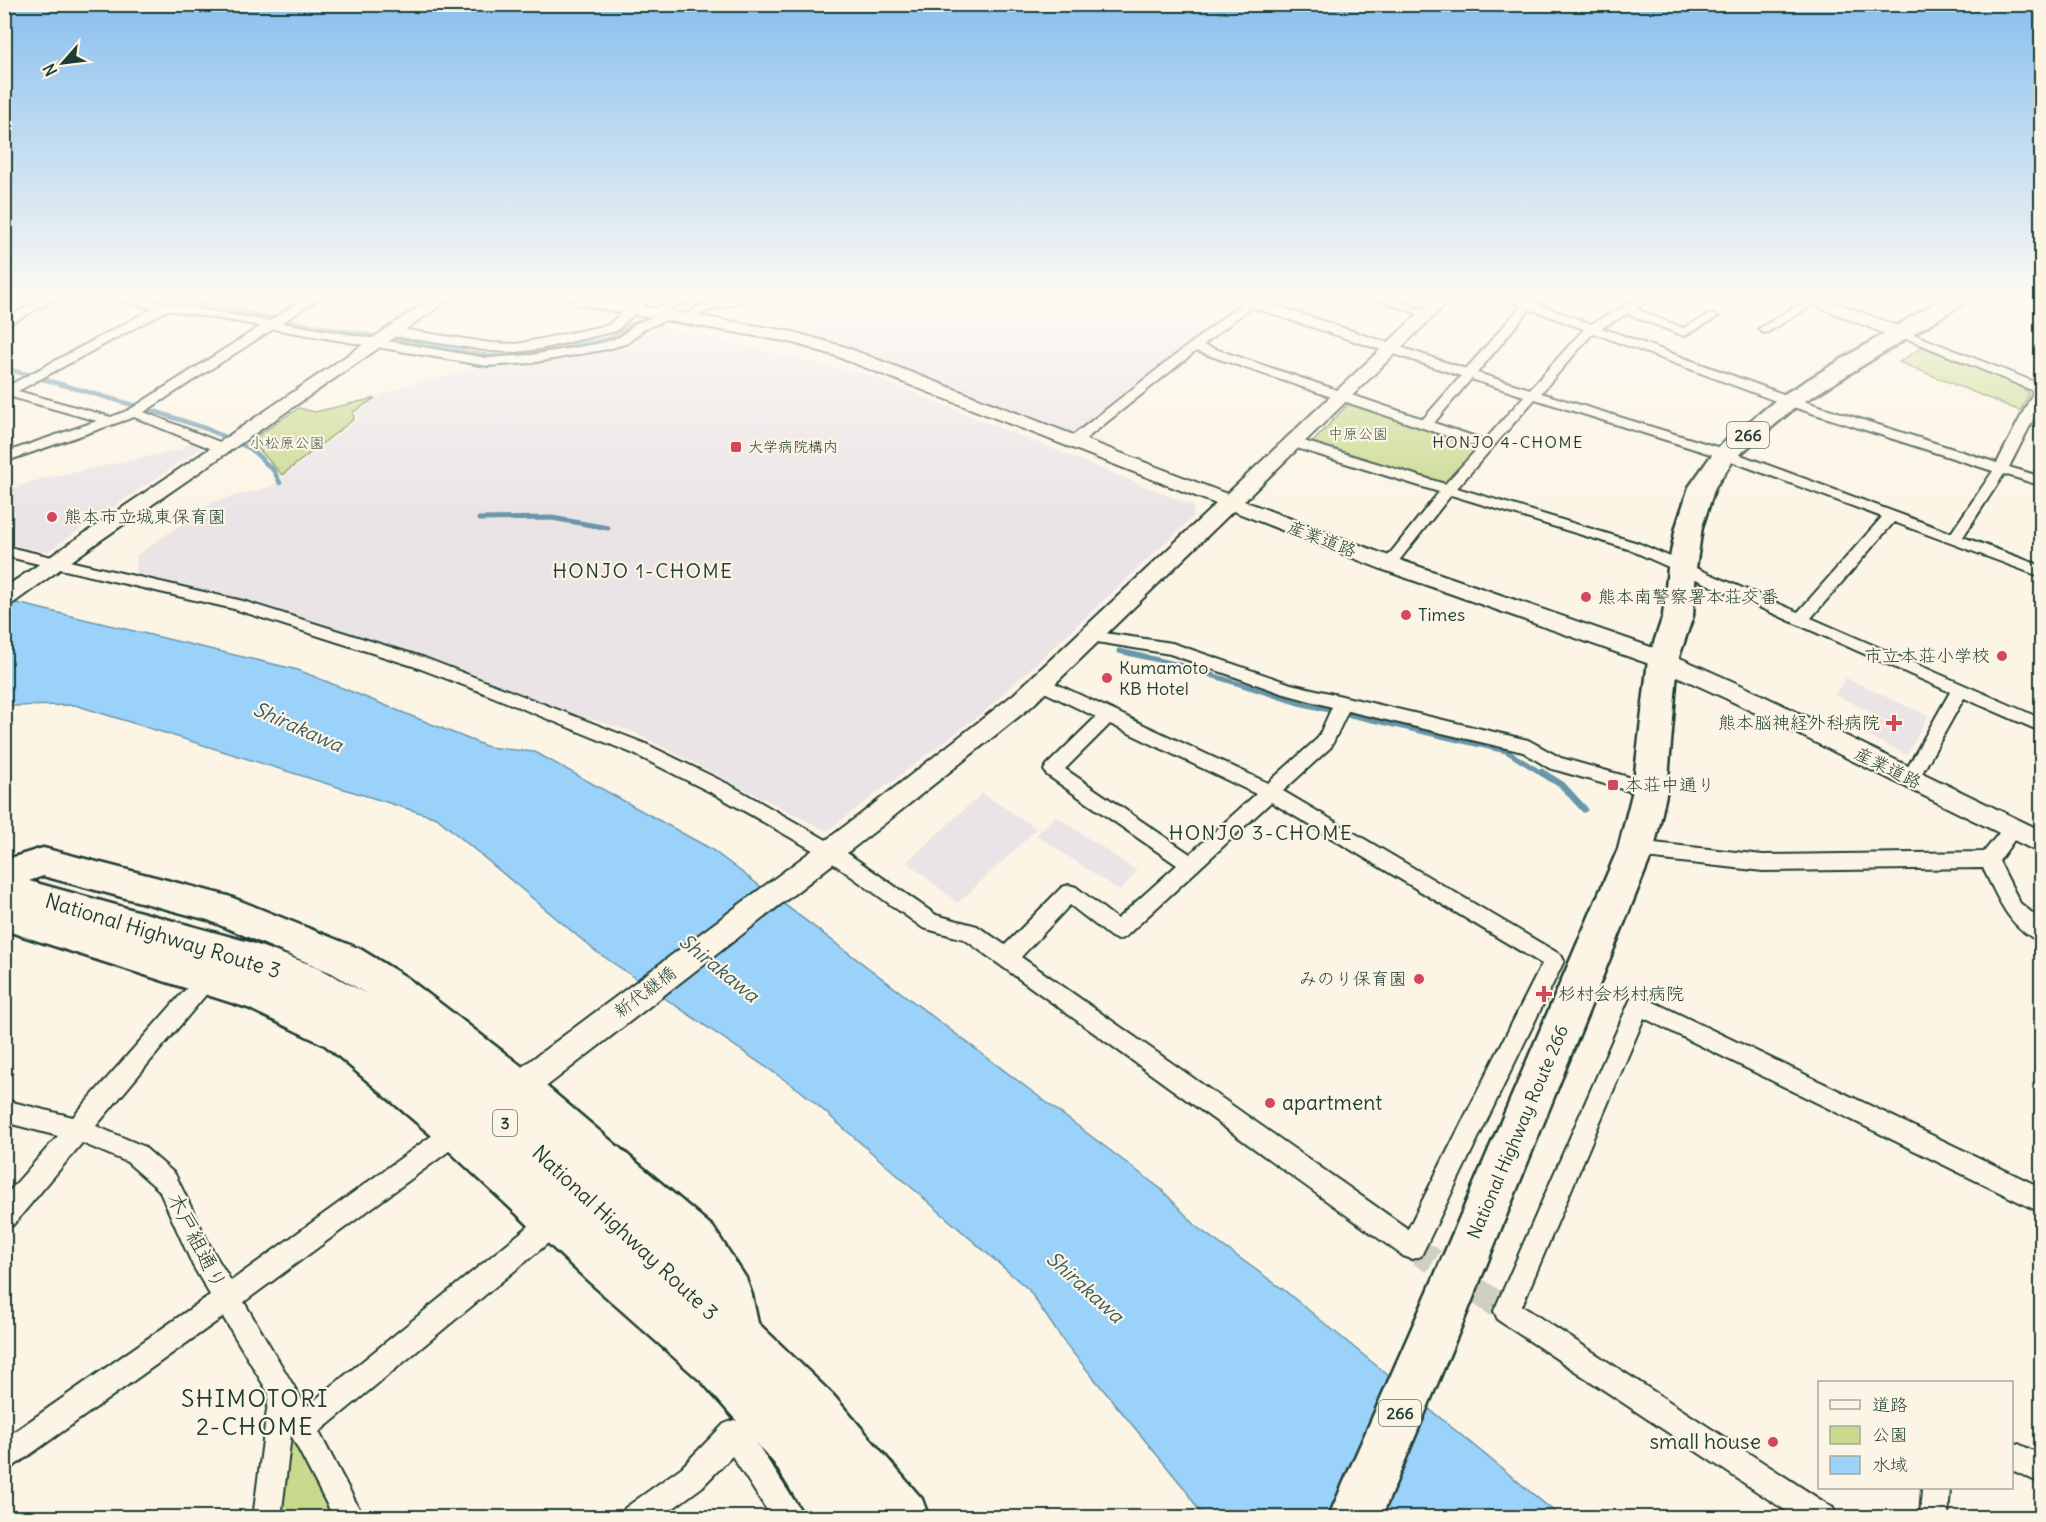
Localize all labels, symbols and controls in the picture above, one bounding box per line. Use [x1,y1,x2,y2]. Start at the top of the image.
north arrow [33,33,93,93]
text: N [38,60,61,80]
road number: 266 [1727,422,1769,448]
park label: 中原公園 [1328,424,1388,443]
district label: HONJO 4-CHOME [1432,432,1584,452]
park label: 小松原公園 [249,433,325,452]
place label: 大学病院構内 [748,437,838,456]
marker: 大学病院構内 [729,440,743,454]
place label: 熊本市立城東保育園 [64,505,226,528]
marker: 熊本市立城東保育園 [45,510,59,524]
street label: 産業道路 [1284,515,1360,562]
district label: HONJO 1-CHOME [553,558,734,583]
place label: 熊本南警察署本荘交番 [1598,585,1778,608]
marker: 熊本南警察署本荘交番 [1579,590,1593,604]
place label: Times [1418,603,1465,626]
marker: Times [1399,608,1413,622]
place label: 市立本荘小学校 [1864,644,1990,667]
marker: 市立本荘小学校 [1995,649,2009,663]
place label: Kumamoto KB Hotel [1119,656,1208,700]
marker: Kumamoto KB Hotel [1100,671,1114,685]
water label: Shirakawa [250,696,348,758]
place label: 熊本脳神経外科病院 [1718,711,1880,734]
marker: 熊本脳神経外科病院 [1885,714,1903,732]
street label: 産業道路 [1851,741,1926,794]
place label: 本荘中通り [1625,773,1715,796]
marker: 本荘中通り [1606,778,1620,792]
district label: HONJO 3-CHOME [1169,820,1353,845]
street label: National Highway Route 3 [42,887,284,984]
water label: Shirakawa [674,928,765,1008]
street label: 新代継橋 [609,961,680,1022]
place label: みのり保育園 [1299,967,1407,990]
marker: みのり保育園 [1412,972,1426,986]
place label: 杉村会杉村病院 [1558,982,1684,1005]
marker: 杉村会杉村病院 [1535,985,1553,1003]
street label: National Highway Route 266 [1462,1021,1573,1242]
place label: apartment [1282,1089,1382,1116]
marker: apartment [1263,1096,1277,1110]
road number: 3 [493,1110,517,1136]
street label: National Highway Route 3 [527,1139,724,1326]
street label: 木戸組通り [162,1188,233,1294]
water label: Shirakawa [1042,1246,1130,1329]
legend [1818,1381,2013,1489]
district label: SHIMOTORI 2-CHOME [181,1383,329,1441]
text: 道路 [1872,1393,1908,1416]
road number: 266 [1379,1400,1421,1426]
text: 公園 [1872,1423,1908,1446]
place label: small house [1650,1428,1761,1455]
marker: small house [1766,1435,1780,1449]
text: 水域 [1872,1453,1908,1476]

